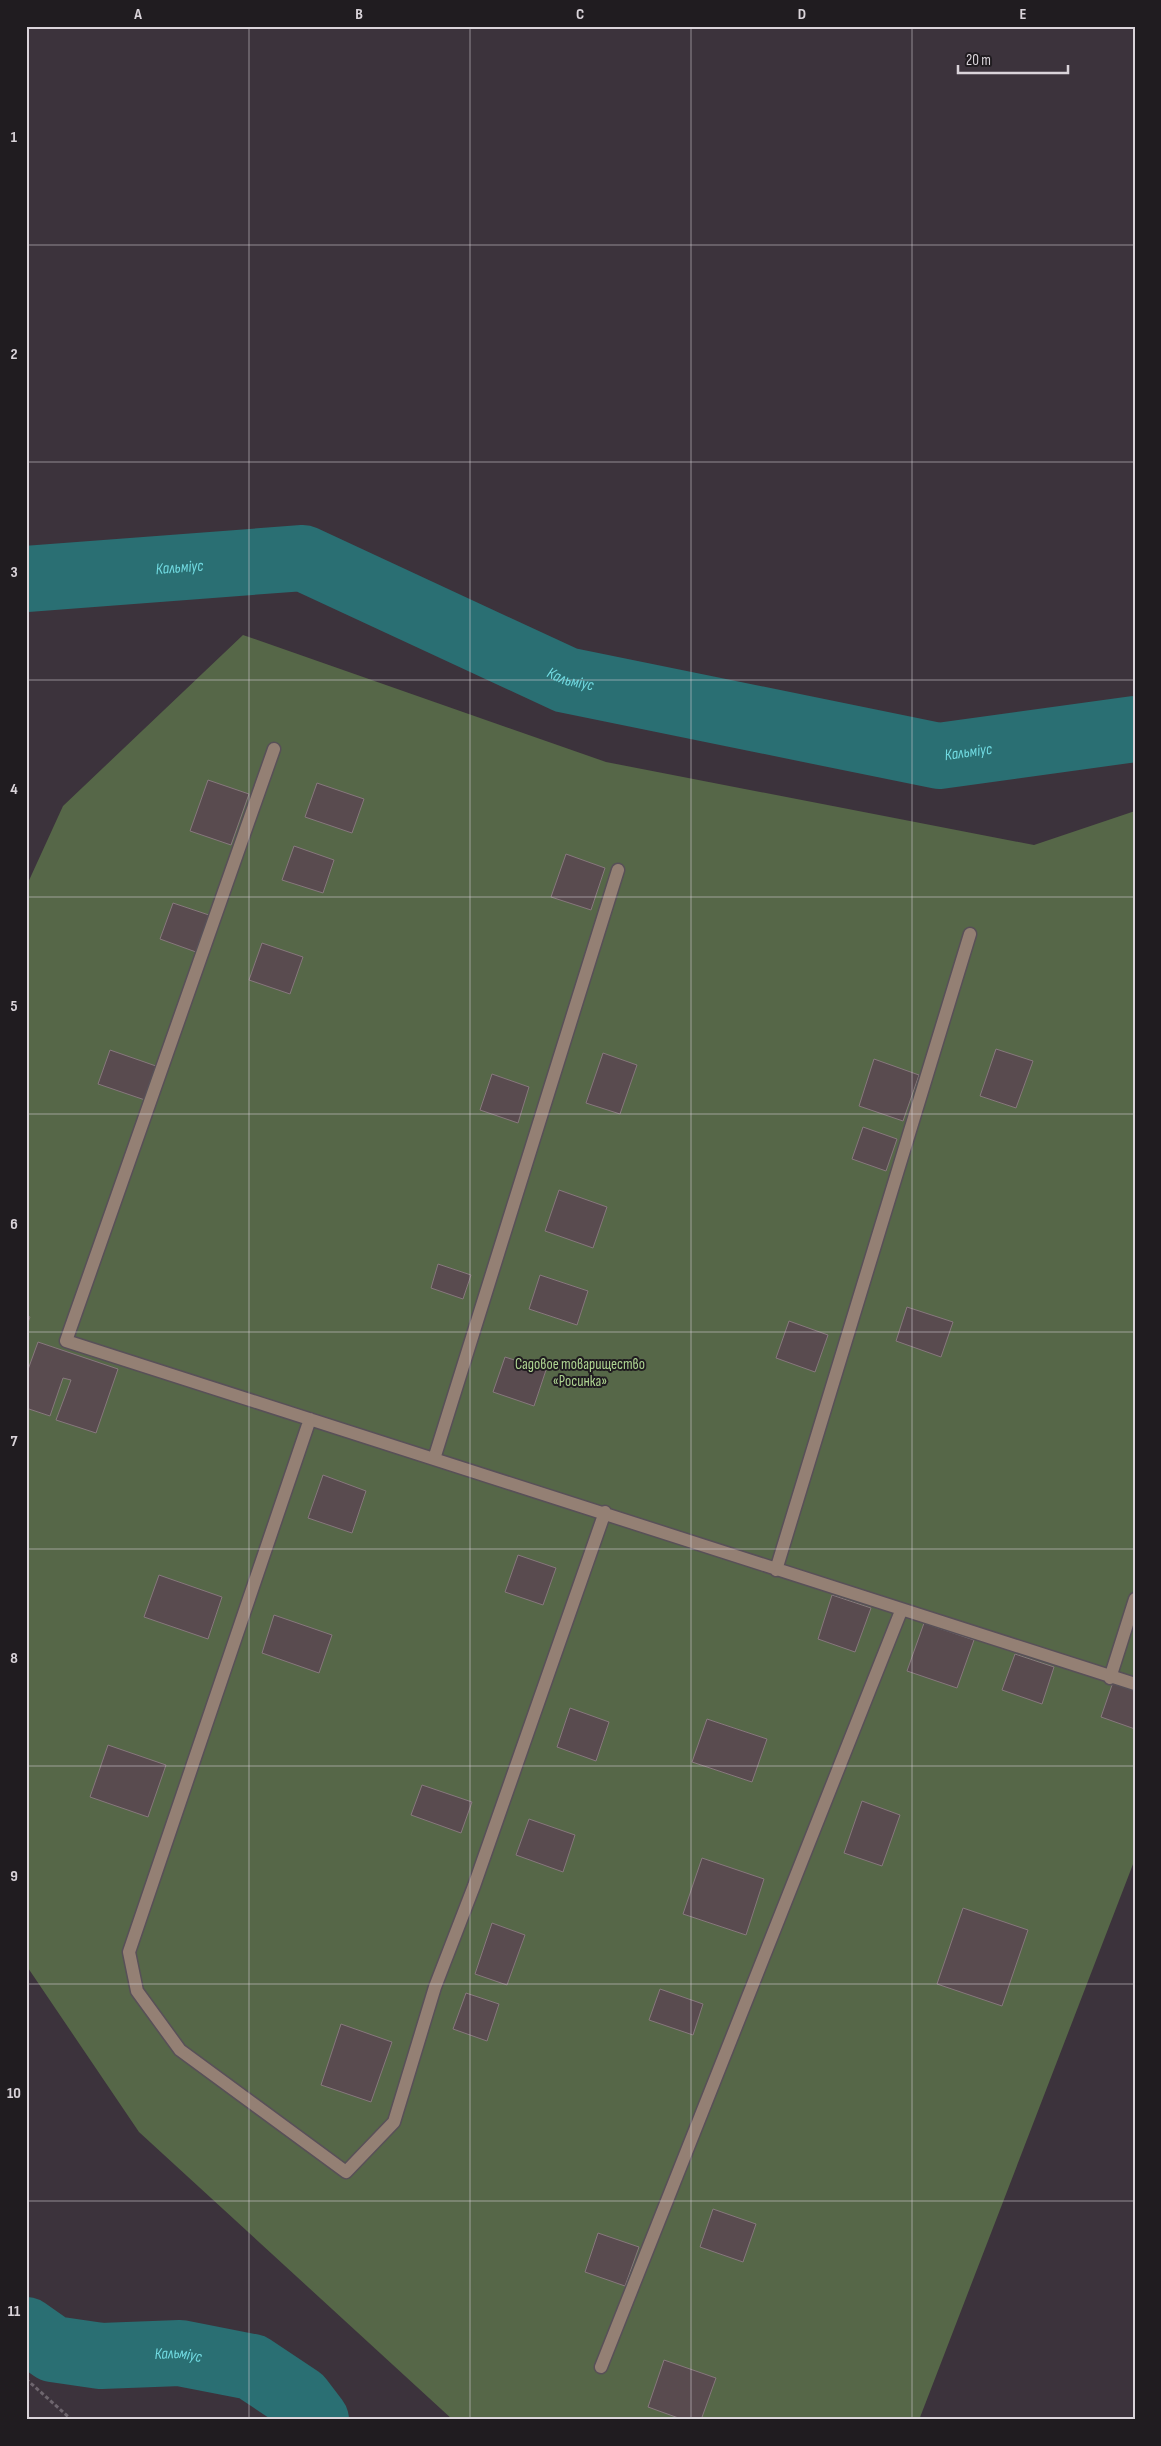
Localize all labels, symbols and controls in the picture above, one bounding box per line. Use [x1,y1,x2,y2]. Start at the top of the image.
text: A [133,5,142,24]
text: B [355,5,363,24]
text: C [576,5,584,24]
text: D [798,5,806,24]
text: E [1020,5,1027,24]
scale bar [958,42,1068,74]
text: 20 m [966,51,991,70]
text: 1 [11,128,18,147]
text: 2 [10,345,18,364]
water label: Кальміус [155,556,205,579]
text: 3 [10,563,18,582]
water label: Кальміус [544,663,596,695]
water label: Кальміус [943,739,994,765]
text: 4 [10,780,18,799]
text: 5 [10,997,18,1016]
text: 6 [10,1215,18,1234]
park label: Садовое товарищество «Росинка» [515,1355,645,1391]
text: 7 [11,1432,18,1451]
text: 8 [10,1649,18,1668]
text: 9 [10,1867,18,1886]
text: 10 [7,2084,21,2103]
text: 11 [8,2302,21,2321]
water label: Кальміус [154,2344,204,2367]

